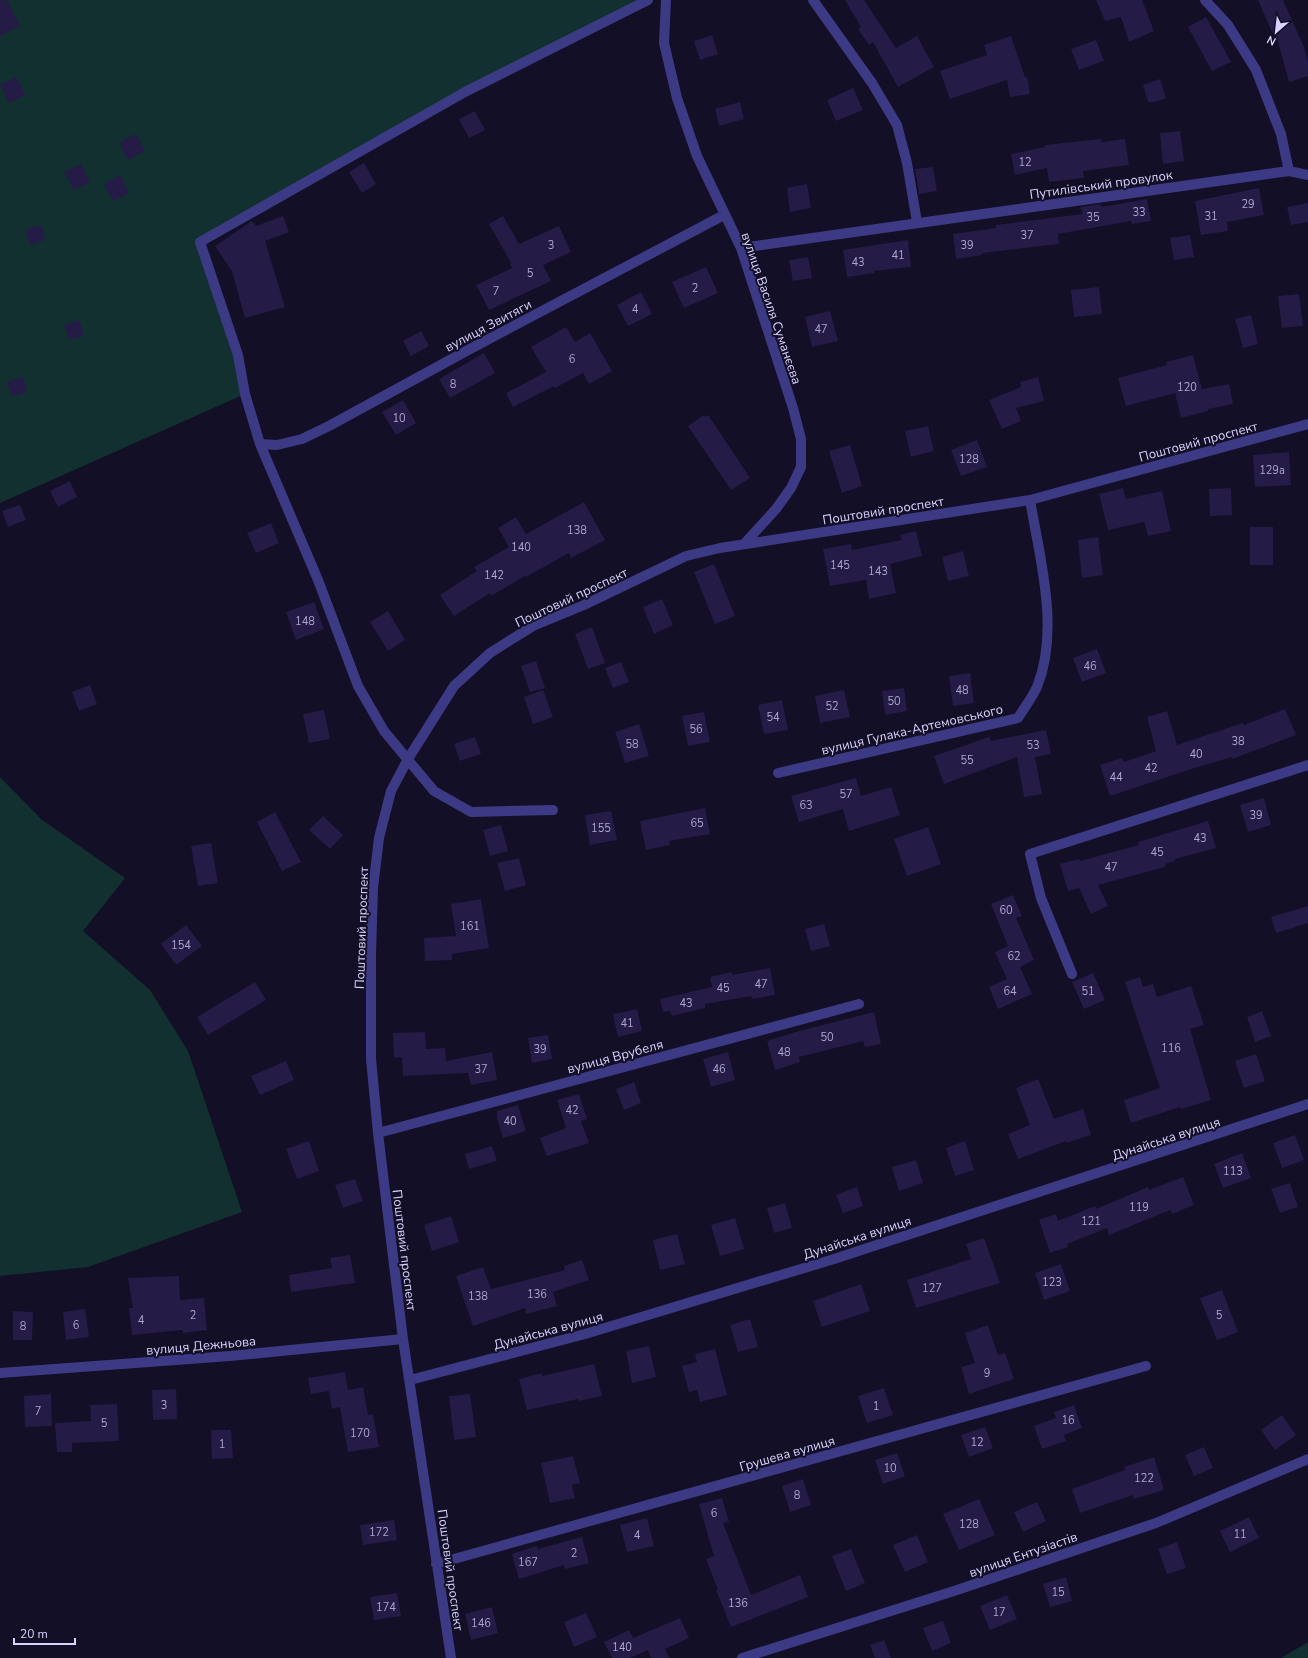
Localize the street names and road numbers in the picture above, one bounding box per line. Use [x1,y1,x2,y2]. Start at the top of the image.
street label: Путилівський провулок [1029,166,1174,204]
street label: вулиця Василя Суманєєва [737,230,806,387]
street label: вулиця Звитяги [442,295,535,356]
street label: Поштовий проспект [1137,417,1260,466]
street label: Поштовий проспект [821,492,945,529]
street label: Поштовий проспект [512,564,631,632]
street label: вулиця Гулака-Артемовського [820,700,1005,760]
street label: Поштовий проспект [351,866,373,989]
street label: вулиця Врубеля [565,1035,665,1078]
street label: Дунайська вулиця [1110,1113,1223,1165]
street label: Поштовий проспект [388,1188,420,1312]
street label: Дунайська вулиця [801,1212,914,1264]
street label: Дунайська вулиця [492,1308,605,1354]
street label: вулиця Дежньова [145,1332,257,1360]
street label: Грушева вулиця [737,1432,837,1476]
street label: Поштовий проспект [433,1508,467,1632]
street label: вулиця Ентузіастів [967,1528,1080,1582]

